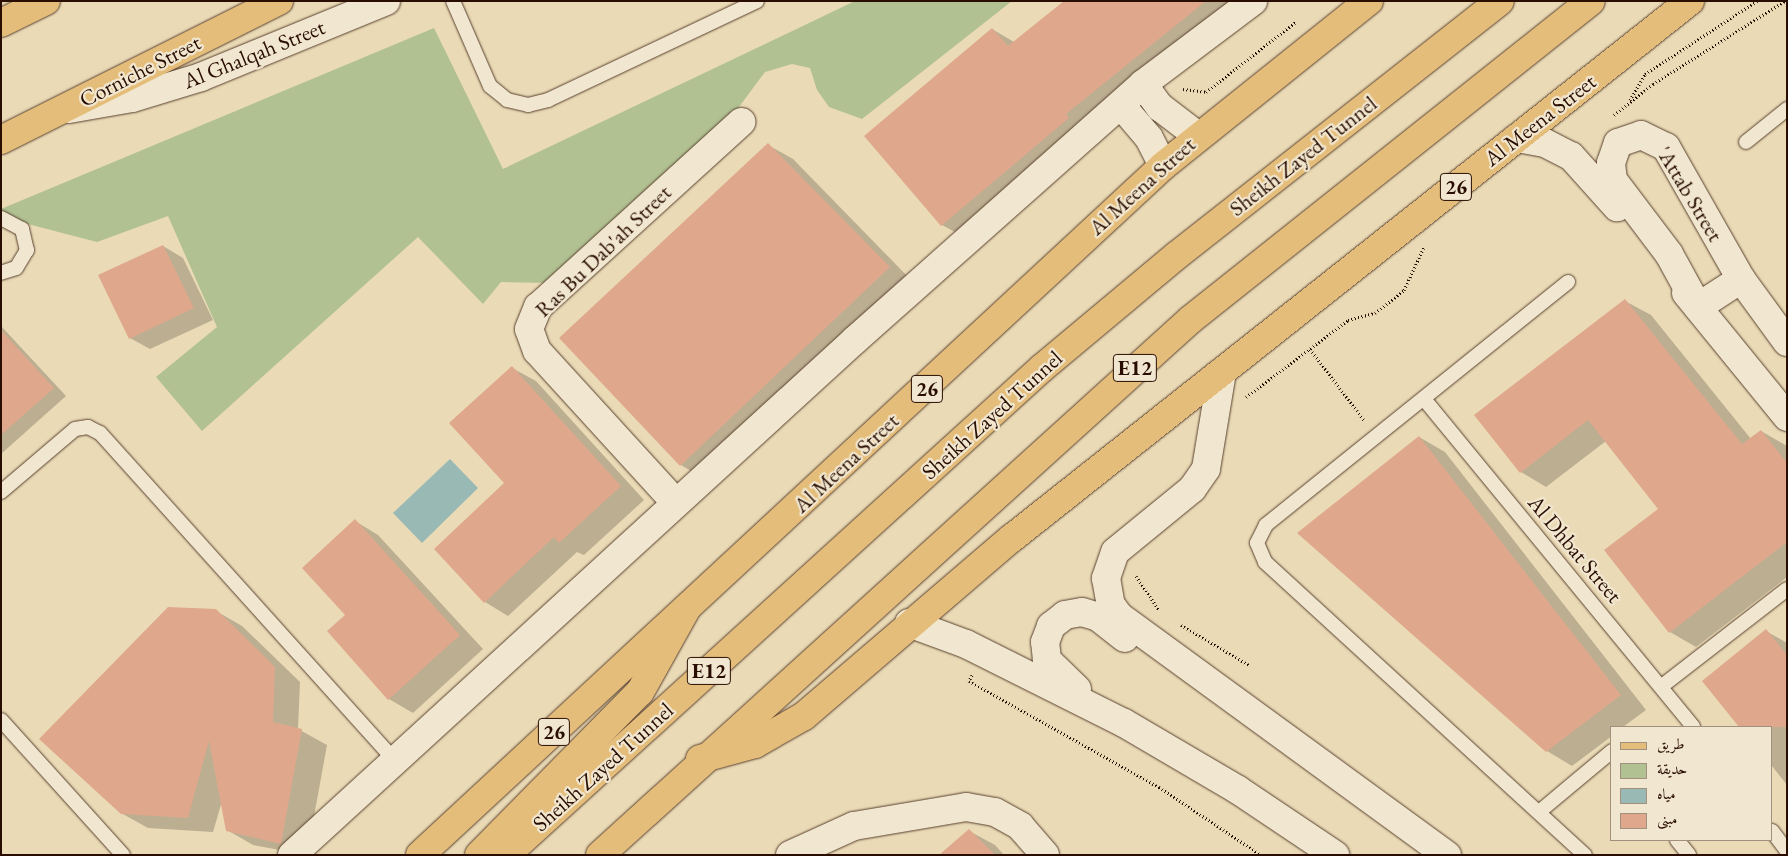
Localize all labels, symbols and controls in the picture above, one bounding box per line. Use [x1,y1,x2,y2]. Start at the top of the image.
street label: Al Ghalqah Street [179,14,329,94]
street label: Corniche Street [75,29,205,113]
street label: Al Meena Street [1479,68,1601,172]
street label: Sheikh Zayed Tunnel [1224,90,1382,222]
street label: Al Meena Street [1083,131,1201,241]
street label: 'Attab Street [1651,142,1729,246]
road number: 26 [1440,168,1472,206]
street label: Ras Bu Dab'ah Street [530,179,676,323]
street label: Sheikh Zayed Tunnel [916,345,1068,485]
road number: E12 [1112,349,1158,386]
road number: 26 [911,370,943,408]
street label: Al Meena Street [788,408,904,518]
street label: Al Dhbat Street [1522,490,1628,608]
road number: E12 [686,652,732,689]
street label: Sheikh Zayed Tunnel [527,697,679,837]
road number: 26 [538,714,570,750]
legend [1610,726,1773,841]
text: طريق [1657,734,1684,753]
text: حديقة [1657,759,1687,778]
text: مياه [1657,784,1675,803]
text: مبنى [1657,809,1677,828]

